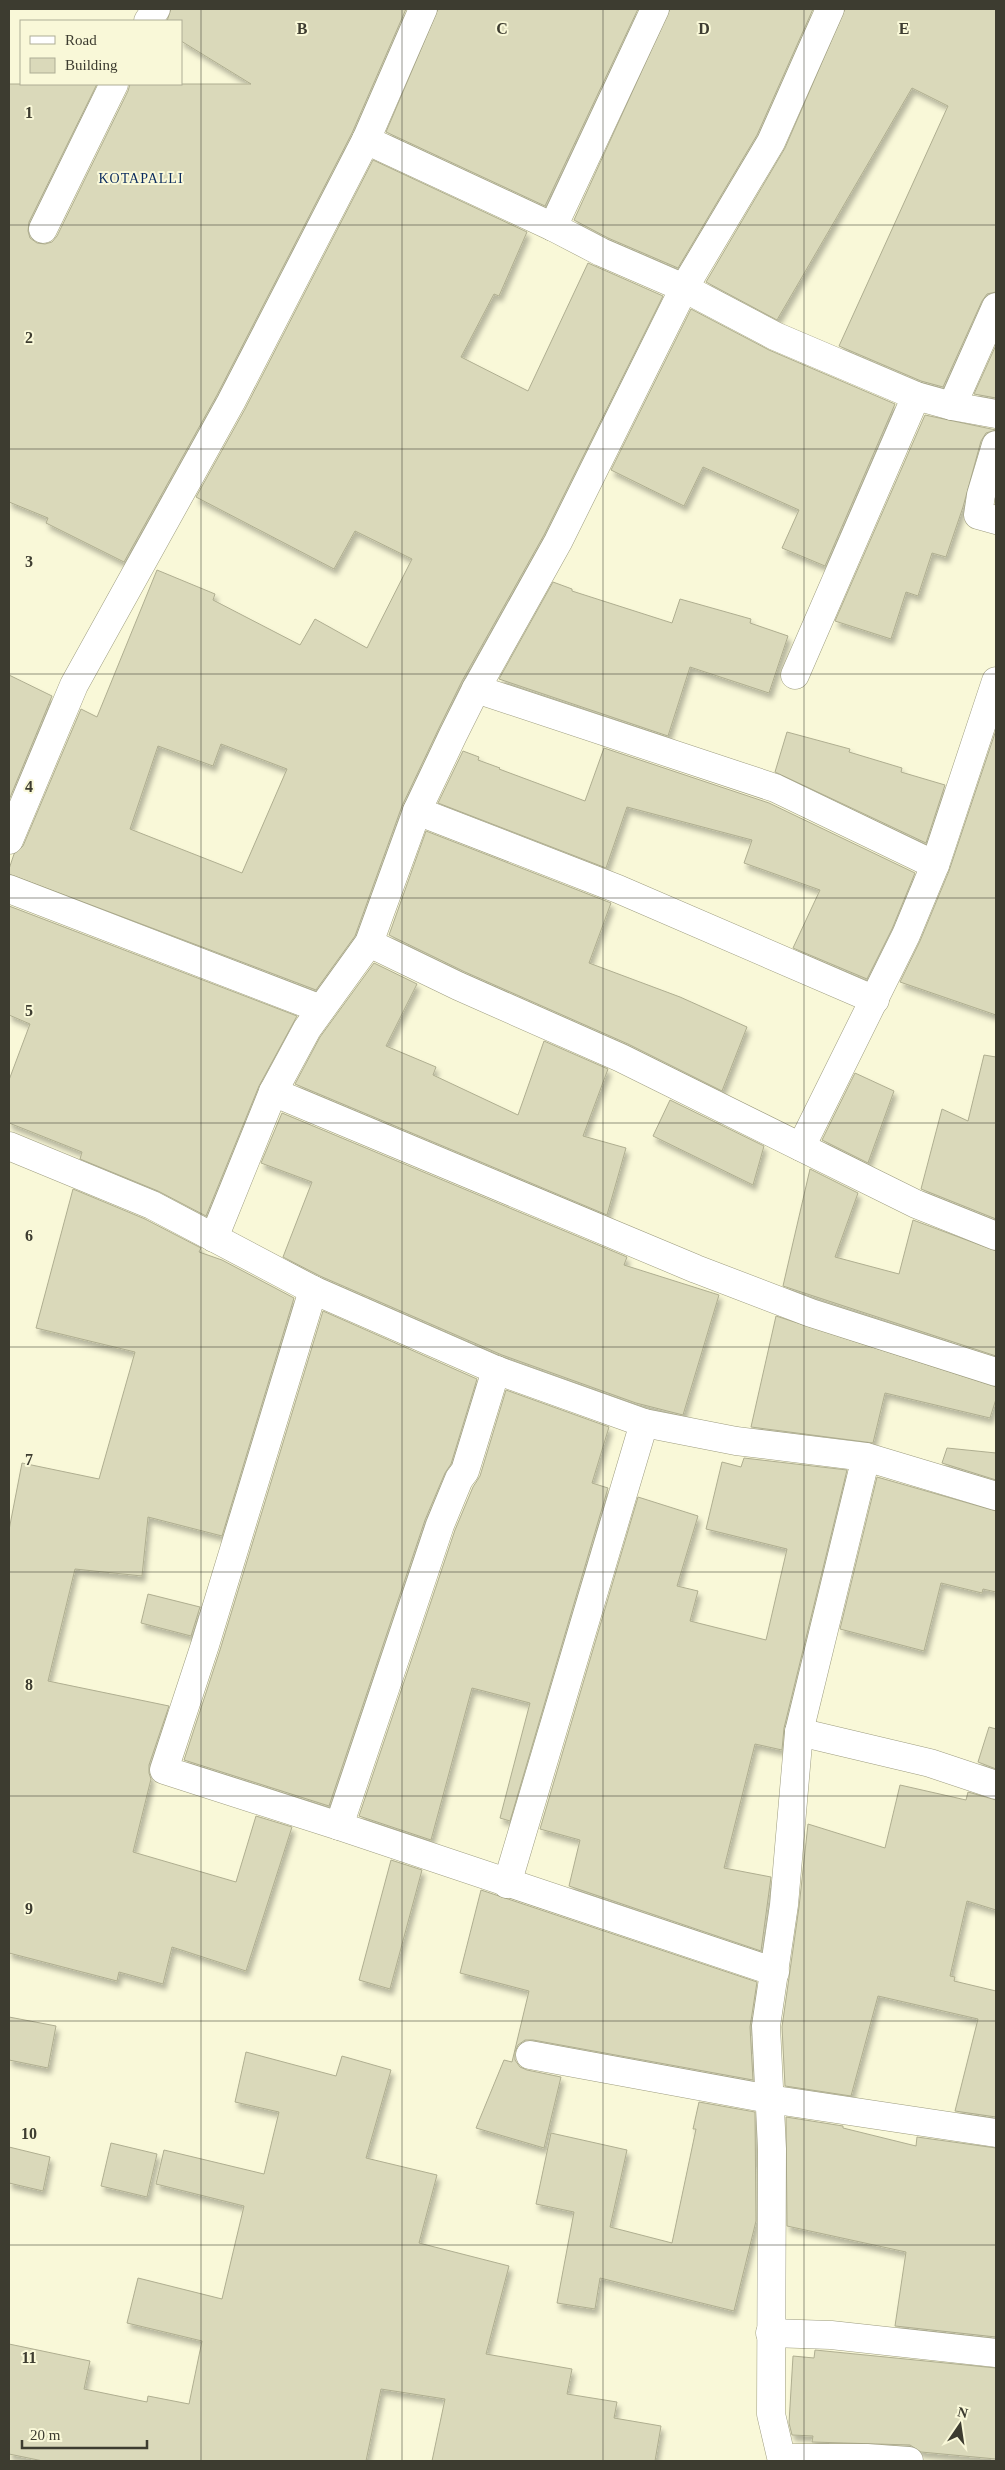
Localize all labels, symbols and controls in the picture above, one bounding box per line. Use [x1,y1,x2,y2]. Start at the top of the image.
legend [20,20,182,85]
text: B [297,20,308,37]
text: C [496,20,508,37]
text: D [698,20,710,37]
text: E [899,20,909,37]
text: Road [65,32,97,48]
text: Building [65,57,118,73]
text: 1 [25,104,33,121]
district label: KOTAPALLI [98,171,184,186]
text: 2 [25,329,33,346]
text: 3 [25,553,33,570]
text: 4 [25,778,33,795]
text: 5 [25,1002,33,1019]
text: 6 [25,1227,33,1244]
text: 7 [25,1451,33,1468]
text: 8 [25,1676,33,1693]
text: 9 [25,1900,33,1917]
text: 10 [21,2125,37,2142]
text: 11 [21,2349,37,2366]
north arrow [935,2400,985,2450]
text: N [956,2404,969,2421]
scale bar [22,2418,148,2450]
text: 20 m [30,2427,61,2443]

